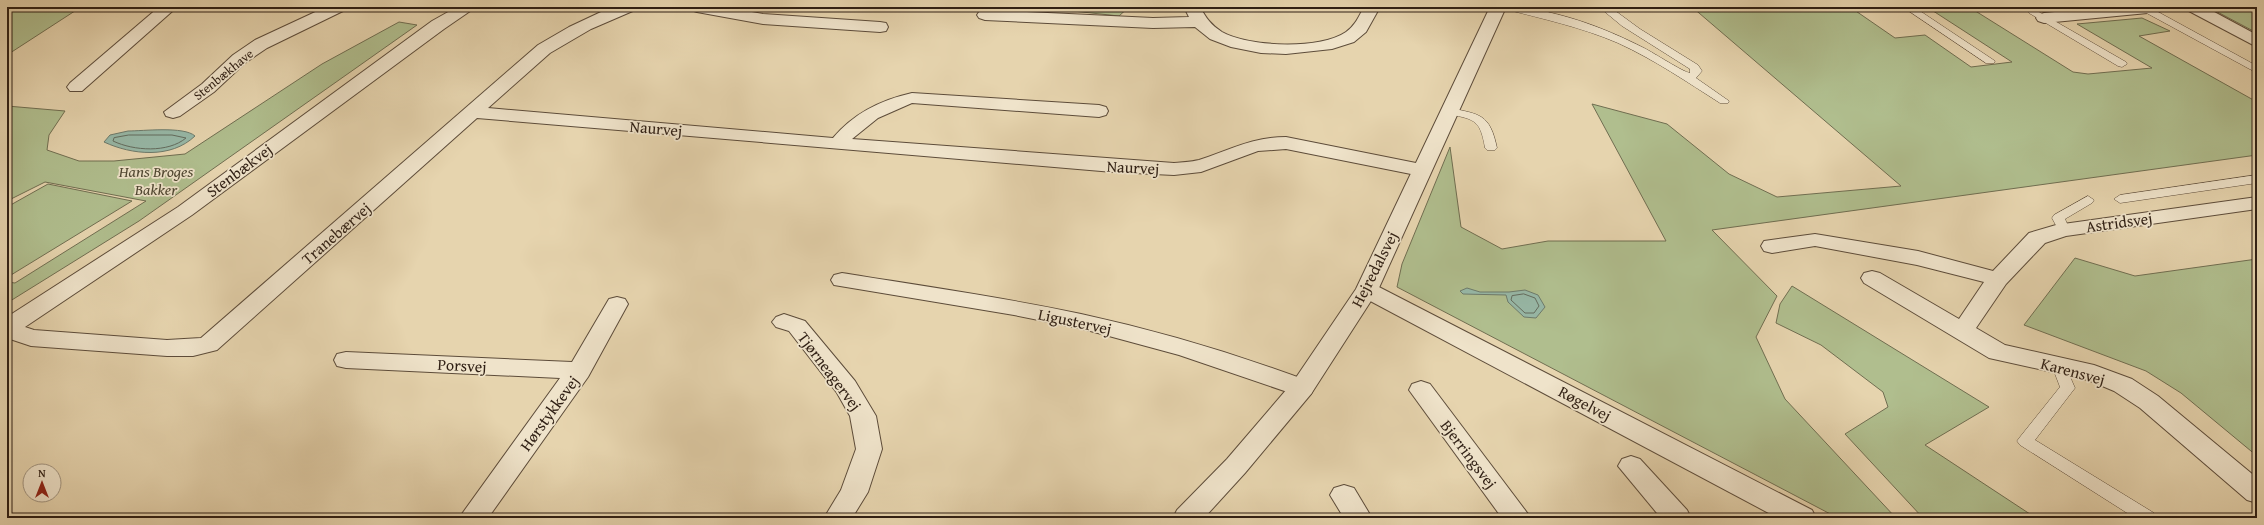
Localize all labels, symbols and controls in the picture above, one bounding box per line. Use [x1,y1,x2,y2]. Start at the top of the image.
street label: Stenbækhave [189,44,257,105]
street label: Naurvej [629,114,683,142]
street label: Stenbækvej [201,137,277,203]
street label: Naurvej [1106,154,1160,180]
park label: Hans Broges Bakker [118,159,193,201]
street label: Tranebærvej [296,196,376,270]
street label: Astridsvej [2084,205,2154,239]
street label: Hejredalsvej [1345,227,1403,311]
street label: Ligustervej [1036,302,1114,340]
street label: Tjørneagervej [792,326,868,416]
street label: Karensvej [2038,351,2108,391]
street label: Porsvej [437,352,487,378]
street label: Hørstykkevej [513,370,585,456]
street label: Røgelvej [1554,379,1616,427]
street label: Bjerringsvej [1435,414,1503,494]
north arrow [22,463,62,503]
text: N [38,465,46,481]

